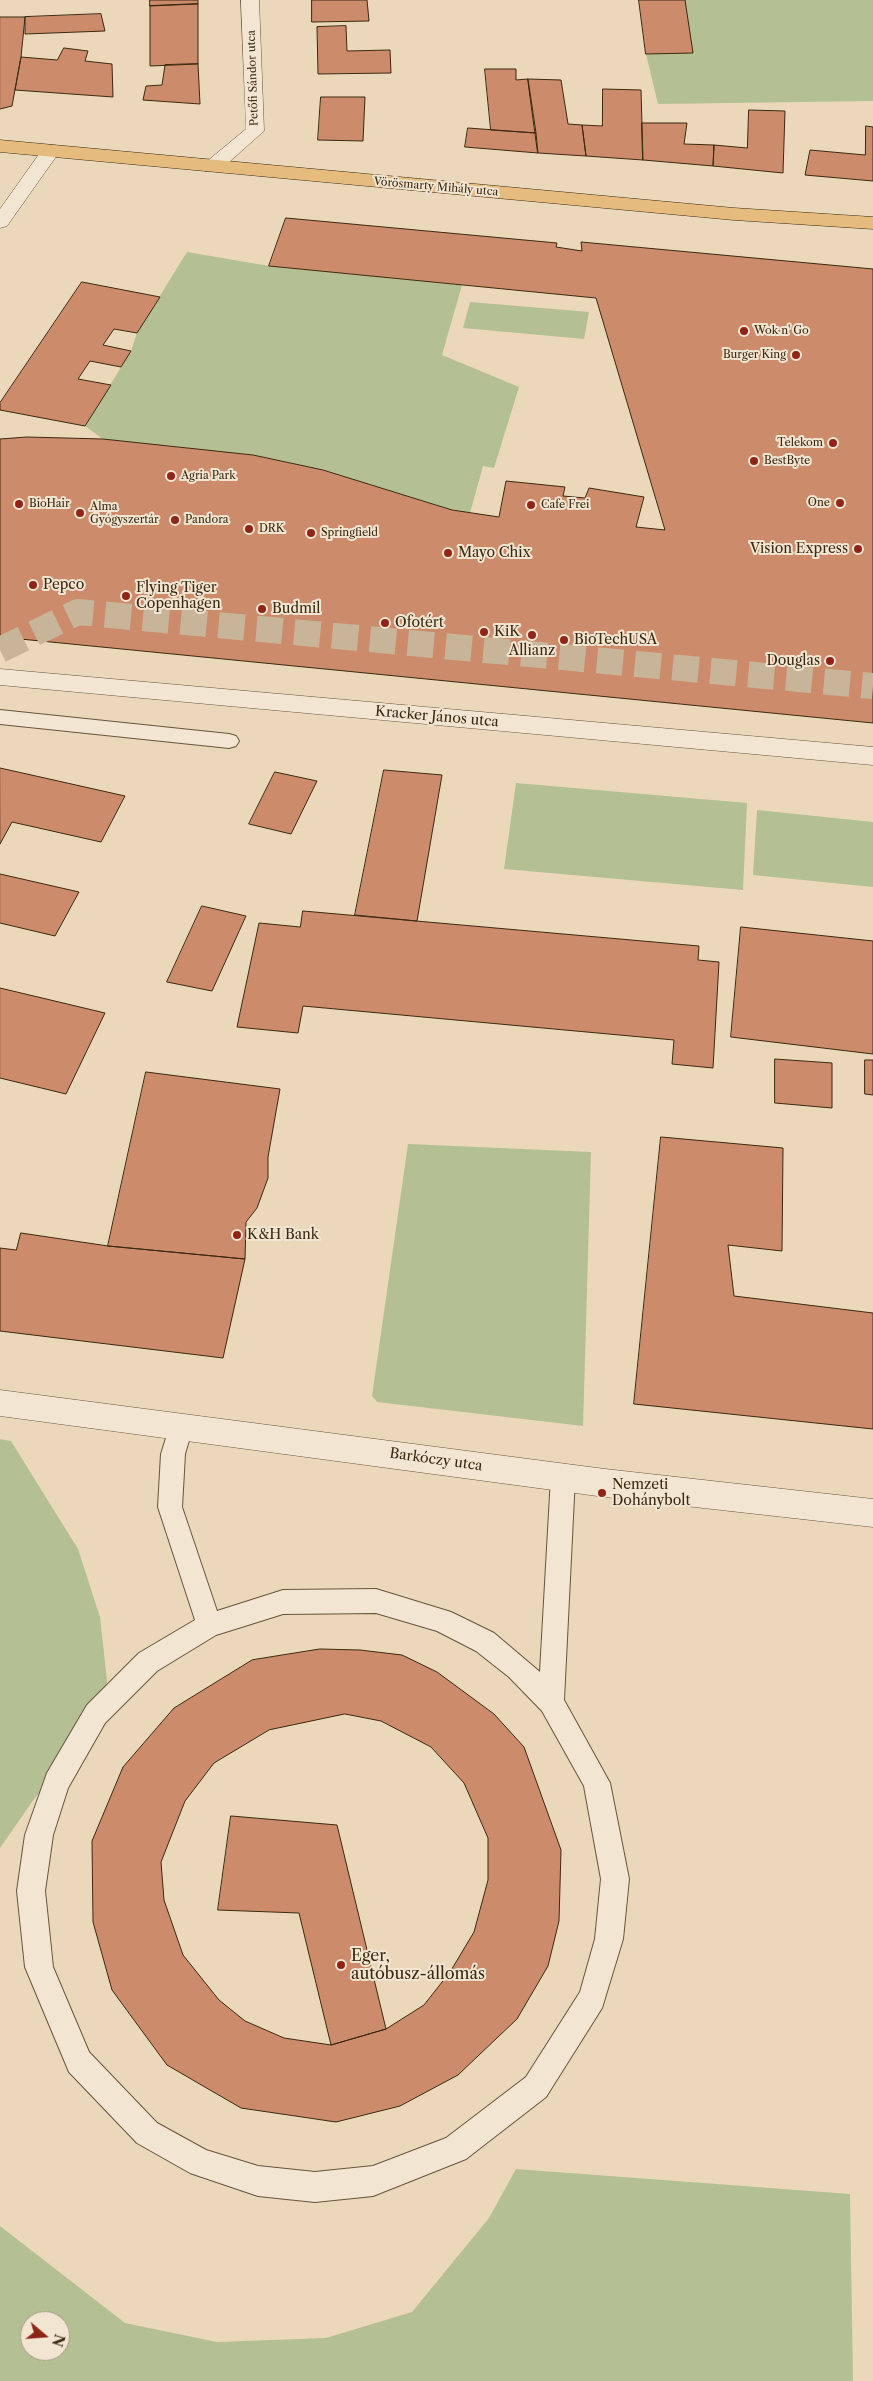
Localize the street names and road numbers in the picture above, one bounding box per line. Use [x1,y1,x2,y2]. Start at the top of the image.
street label: Petőfi Sándor utca [245,30,261,126]
street label: Vörösmarty Mihály utca [373,175,499,199]
street label: Kracker János utca [374,703,500,731]
street label: Barkóczy utca [388,1445,484,1475]

